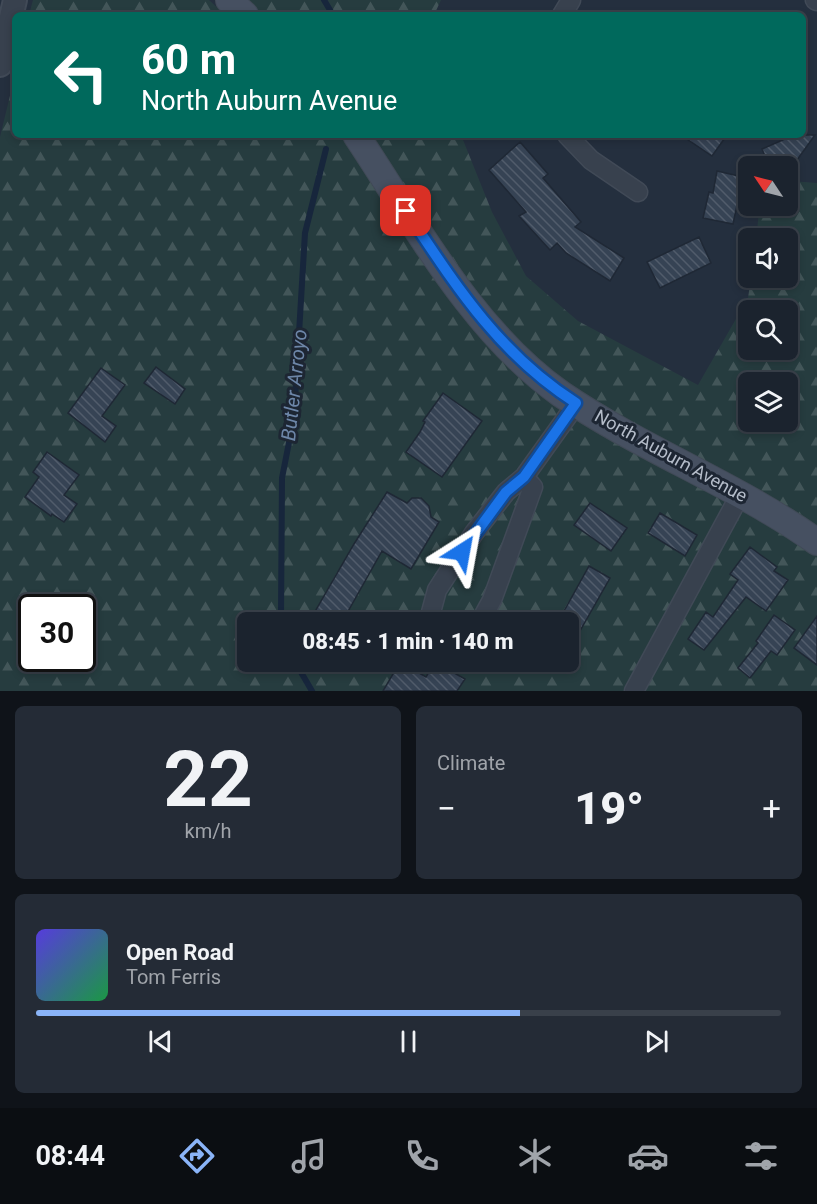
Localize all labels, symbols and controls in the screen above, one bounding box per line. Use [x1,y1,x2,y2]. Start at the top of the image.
text: 60 m [141,35,236,84]
icon: left [42,36,120,114]
text: North Auburn Avenue [141,85,397,117]
north arrow [738,156,798,216]
map controls [738,156,798,432]
pin [380,185,431,236]
icon: arrive [389,194,422,227]
button: sound [738,228,798,288]
button: search [738,300,798,360]
water label: Butler Arroyo [276,328,312,442]
button: layers [738,372,798,432]
street label: North Auburn Avenue [591,405,751,506]
position arrow [430,520,494,584]
speed limit sign: 30 [18,594,96,672]
text: 08:45 · 1 min · 140 m [303,629,513,654]
text: 22 [163,734,253,825]
text: Climate [437,751,505,775]
text: 19° [574,782,644,835]
text: − [437,789,456,828]
text: + [762,789,781,828]
text: km/h [185,819,231,843]
text: Open Road [126,940,234,965]
text: Tom Ferris [126,965,221,989]
icon: previous [144,1025,177,1058]
icon: pause [392,1025,425,1058]
icon: next [640,1025,673,1058]
icon: directions [176,1135,218,1177]
icon: music [288,1135,330,1177]
icon: phone [401,1135,443,1177]
icon: climate [514,1135,556,1177]
icon: car [627,1135,669,1177]
icon: filters [740,1135,782,1177]
text: 08:44 [35,1140,105,1172]

